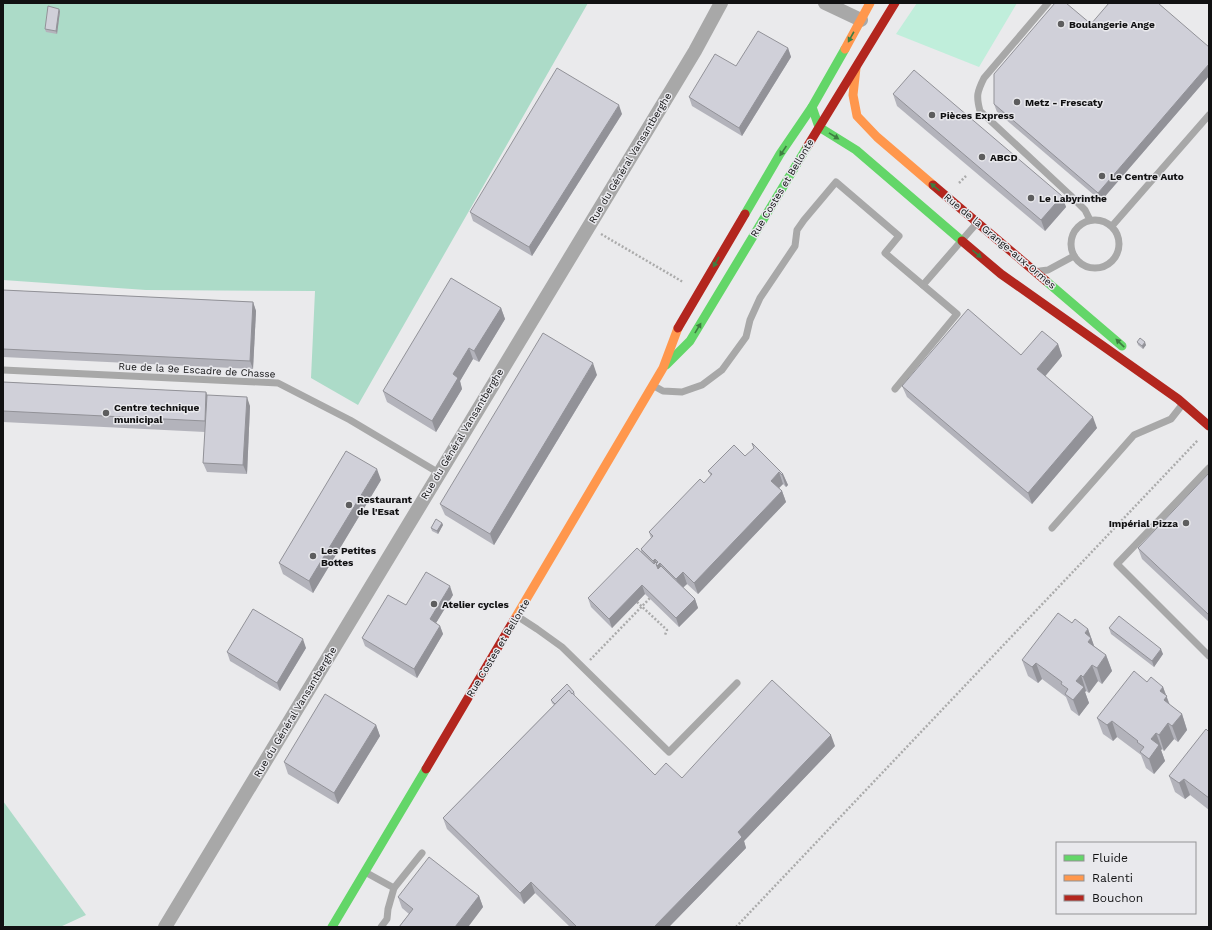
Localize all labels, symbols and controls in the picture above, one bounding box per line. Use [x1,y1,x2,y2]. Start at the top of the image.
marker: Boulangerie Ange [1056,19,1066,29]
place label: Boulangerie Ange [1069,19,1155,30]
one-way arrow [848,31,855,43]
street label: Rue du Général Vansantberghe [587,91,674,225]
marker: Metz - Frescaty [1012,97,1022,107]
place label: Metz - Frescaty [1025,97,1103,108]
marker: Pièces Express [927,110,937,120]
place label: Pièces Express [940,110,1015,121]
one-way arrow [828,133,840,140]
street label: Rue Costes et Bellonte [748,137,816,239]
one-way arrow [779,145,787,156]
marker: ABCD [977,152,987,162]
place label: ABCD [990,152,1018,163]
marker: Le Centre Auto [1097,171,1107,181]
place label: Le Centre Auto [1110,171,1184,182]
one-way arrow [930,182,940,191]
street label: Rue de la Grange-aux-Ormes [942,191,1058,291]
marker: Le Labyrinthe [1026,193,1036,203]
place label: Le Labyrinthe [1039,193,1107,204]
one-way arrow [972,250,983,259]
one-way arrow [713,256,720,268]
one-way arrow [694,322,701,334]
one-way arrow [1114,339,1125,348]
street label: Rue de la 9e Escadre de Chasse [118,360,276,380]
street label: Rue du Général Vansantberghe [419,367,506,501]
place label: Centre technique municipal [114,402,200,425]
marker: Centre technique municipal [101,408,111,418]
place label: Restaurant de l'Esat [357,494,413,517]
marker: Restaurant de l'Esat [344,500,354,510]
place label: Impérial Pizza [1109,518,1178,529]
marker: Impérial Pizza [1181,518,1191,528]
place label: Les Petites Bottes [321,545,377,568]
marker: Les Petites Bottes [308,551,318,561]
street label: Rue Costes et Bellonte [464,597,532,699]
marker: Atelier cycles [429,599,439,609]
place label: Atelier cycles [442,599,509,610]
street label: Rue du Général Vansantberghe [252,645,339,779]
legend [1056,842,1196,914]
text: Fluide [1092,851,1128,865]
text: Ralenti [1092,871,1133,885]
text: Bouchon [1092,891,1143,905]

